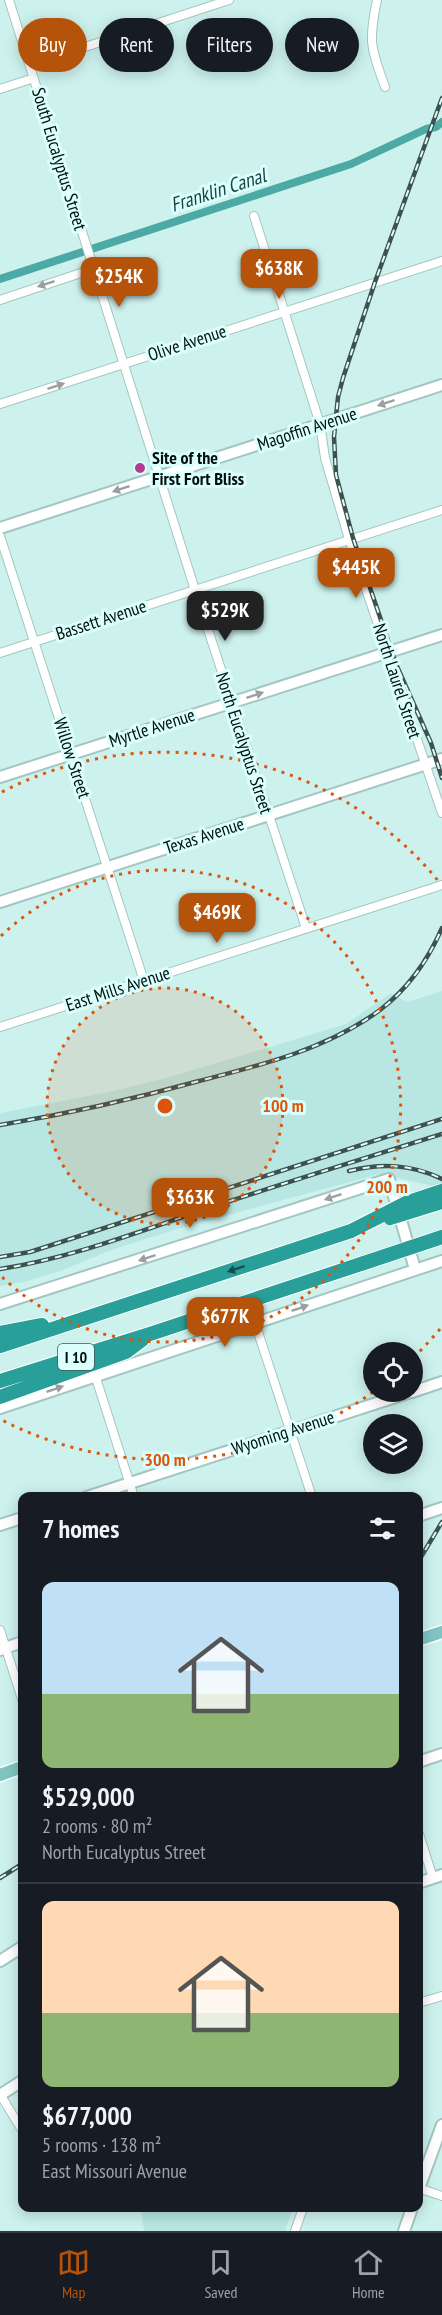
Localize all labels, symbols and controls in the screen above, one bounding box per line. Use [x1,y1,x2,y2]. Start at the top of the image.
chip: Buy [18,18,87,72]
chip: Rent [99,18,174,72]
chip: Filters [186,18,273,72]
chip: New [285,18,359,72]
street label: South Eucalyptus Street [27,85,92,233]
water label: Franklin Canal [167,162,271,218]
pin: $638K [237,249,321,300]
text: $638K [255,255,303,281]
pin: $254K [77,257,161,308]
text: $254K [95,263,143,289]
one-way arrow [37,280,55,290]
street label: Olive Avenue [145,319,229,366]
one-way arrow [47,380,65,390]
one-way arrow [377,399,395,408]
street label: Magoffin Avenue [254,402,360,455]
place label: Site of the First Fort Bliss [152,446,244,490]
marker: Site of the First Fort Bliss [133,461,147,475]
one-way arrow [112,485,130,494]
pin: $445K [314,548,398,599]
text: $445K [332,554,380,580]
pin: $529K [183,591,267,642]
street label: Bassett Avenue [53,594,149,645]
text: $529K [201,597,249,623]
street label: North Laurel Street [368,621,427,741]
street label: North Eucalyptus Street [211,669,278,817]
one-way arrow [246,690,264,699]
street label: Myrtle Avenue [106,703,198,752]
street label: Willow Street [49,715,96,801]
street label: Texas Avenue [161,812,247,859]
pin: $469K [175,893,259,944]
text: $469K [193,899,241,925]
street label: East Mills Avenue [63,961,173,1016]
text: 100 m [262,1094,304,1117]
centre of rings [155,1096,175,1116]
text: 200 m [366,1175,408,1198]
pin: $363K [148,1178,232,1229]
text: $363K [166,1184,214,1210]
one-way arrow [324,1193,342,1203]
one-way arrow [138,1253,156,1263]
one-way arrow [227,1265,245,1274]
pin: $677K [183,1297,267,1348]
text: $677K [201,1303,249,1329]
one-way arrow [291,1303,309,1312]
map controls [363,1342,423,1474]
button: locate [363,1342,423,1402]
road number: I 10 [58,1344,94,1370]
one-way arrow [46,1384,64,1393]
street label: Wyoming Avenue [229,1405,337,1460]
button: layers [363,1414,423,1474]
text: 300 m [144,1448,186,1471]
text: 7 homes [42,1512,119,1545]
icon: filters [366,1512,399,1545]
icon: home [167,1621,275,1729]
text: $529,000 [42,1780,135,1813]
text: 2 rooms · 80 m² [42,1813,152,1839]
text: North Eucalyptus Street [42,1839,206,1865]
icon: home [167,1940,275,2048]
text: $677,000 [42,2099,132,2132]
text: 5 rooms · 138 m² [42,2132,161,2158]
text: East Missouri Avenue [42,2158,187,2184]
tab: Map [57,2246,90,2302]
tab: Saved [204,2246,237,2302]
tab: Home [352,2246,385,2302]

